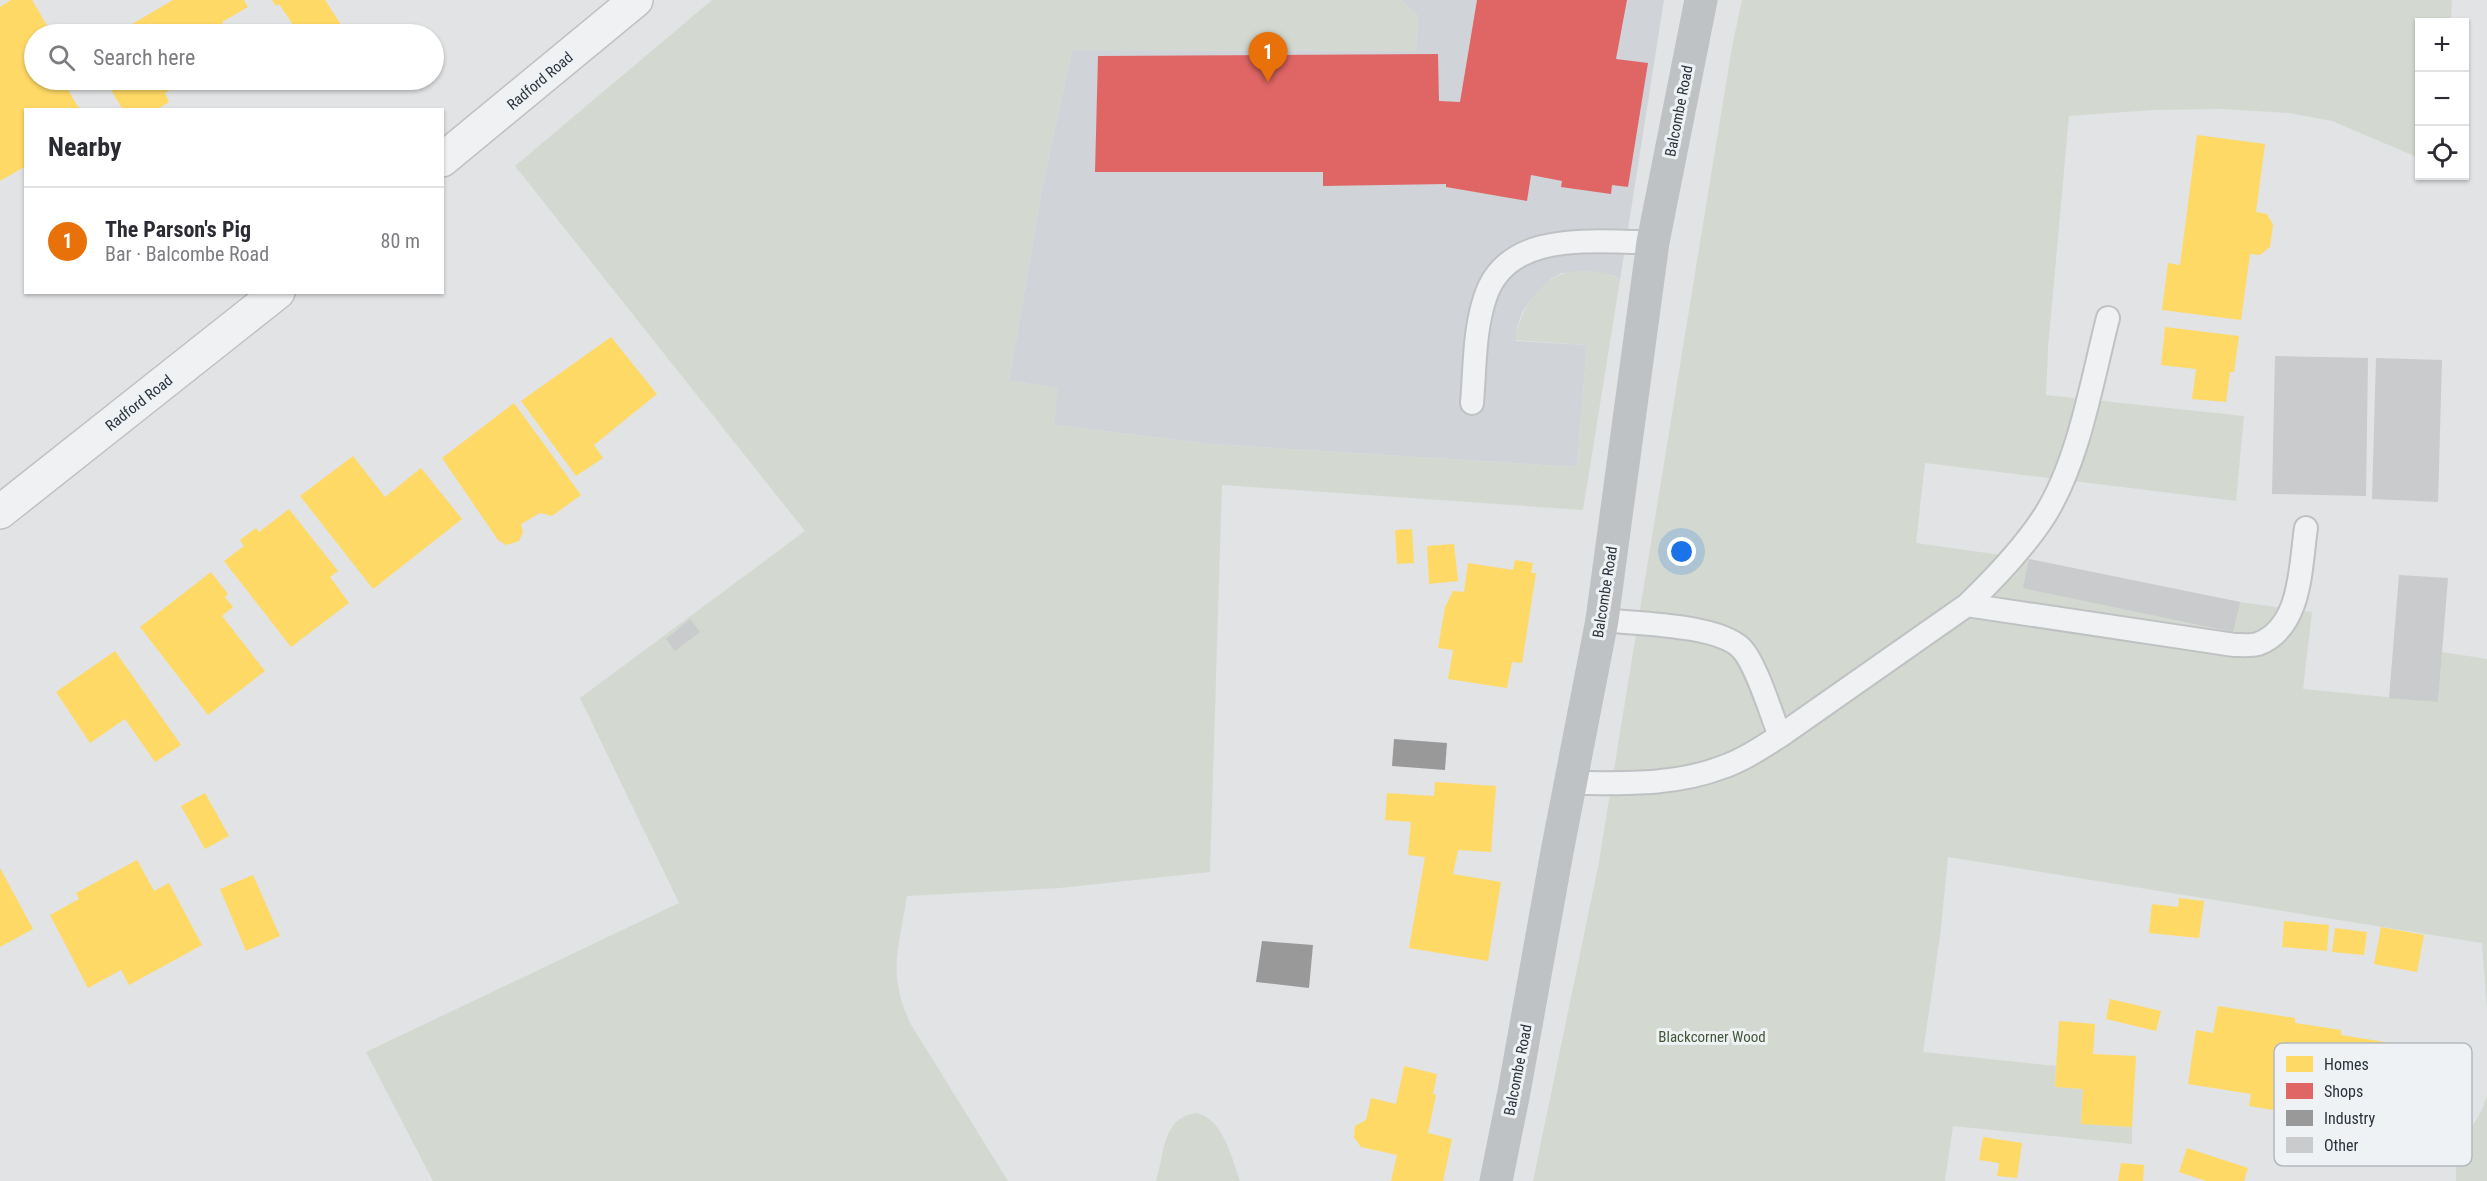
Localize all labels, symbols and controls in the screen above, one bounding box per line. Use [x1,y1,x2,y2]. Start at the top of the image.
map controls [2415,18,2469,180]
button: + [2415,18,2469,72]
search box [24,24,444,90]
pin: 1 [1248,32,1288,82]
icon: search [45,41,78,74]
text: Search here [93,45,195,70]
street label: Radford Road [503,48,577,114]
street label: Balcombe Road [1661,64,1697,158]
button: − [2415,72,2469,126]
button: locate [2415,126,2469,180]
text: Nearby [48,132,122,162]
text: The Parson's Pig [105,217,251,242]
text: 1 [62,229,73,253]
text: 80 m [381,229,420,253]
text: Bar · Balcombe Road [105,242,269,266]
street label: Radford Road [102,371,176,435]
your location [1667,537,1696,566]
street label: Balcombe Road [1589,545,1621,639]
street label: Balcombe Road [1500,1023,1536,1117]
park label: Blackcorner Wood [1658,1028,1766,1046]
legend [2274,1043,2472,1166]
text: Homes [2324,1055,2369,1074]
text: Shops [2324,1082,2363,1101]
text: Industry [2324,1109,2375,1128]
text: Other [2324,1136,2359,1155]

